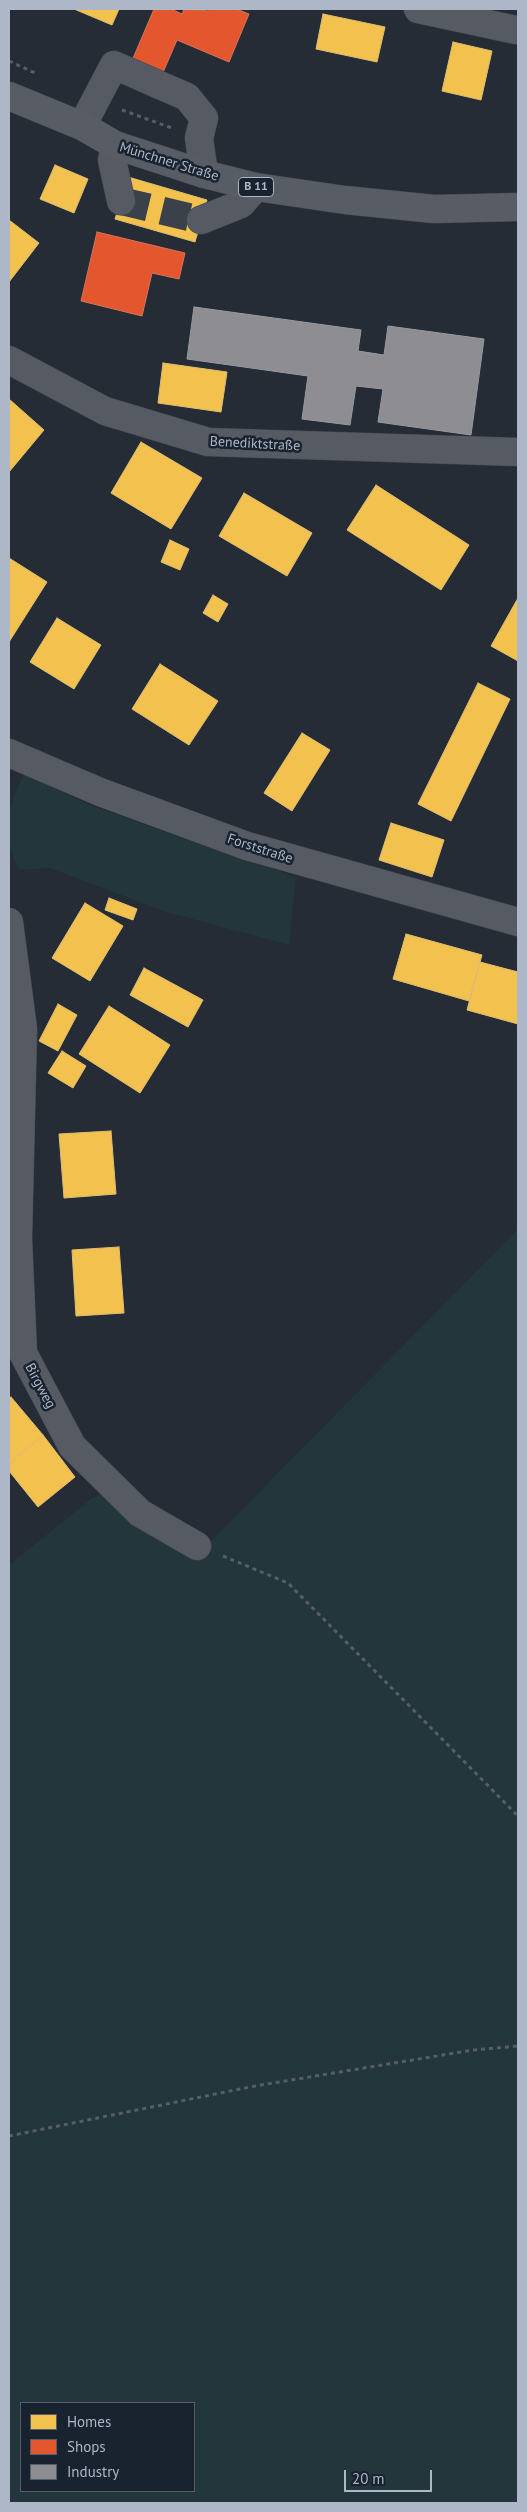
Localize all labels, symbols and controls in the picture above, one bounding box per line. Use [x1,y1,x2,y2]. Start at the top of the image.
street label: Münchner Straße [117,139,221,185]
road number: B 11 [238,178,274,196]
street label: Benediktstraße [209,433,301,455]
street label: Forststraße [225,831,295,867]
street label: Birgweg [21,1361,59,1411]
legend [20,2402,195,2492]
text: Homes [67,2412,111,2431]
text: Shops [67,2437,106,2456]
scale bar [347,2460,434,2492]
text: Industry [67,2462,119,2481]
text: 20 m [352,2469,385,2488]

